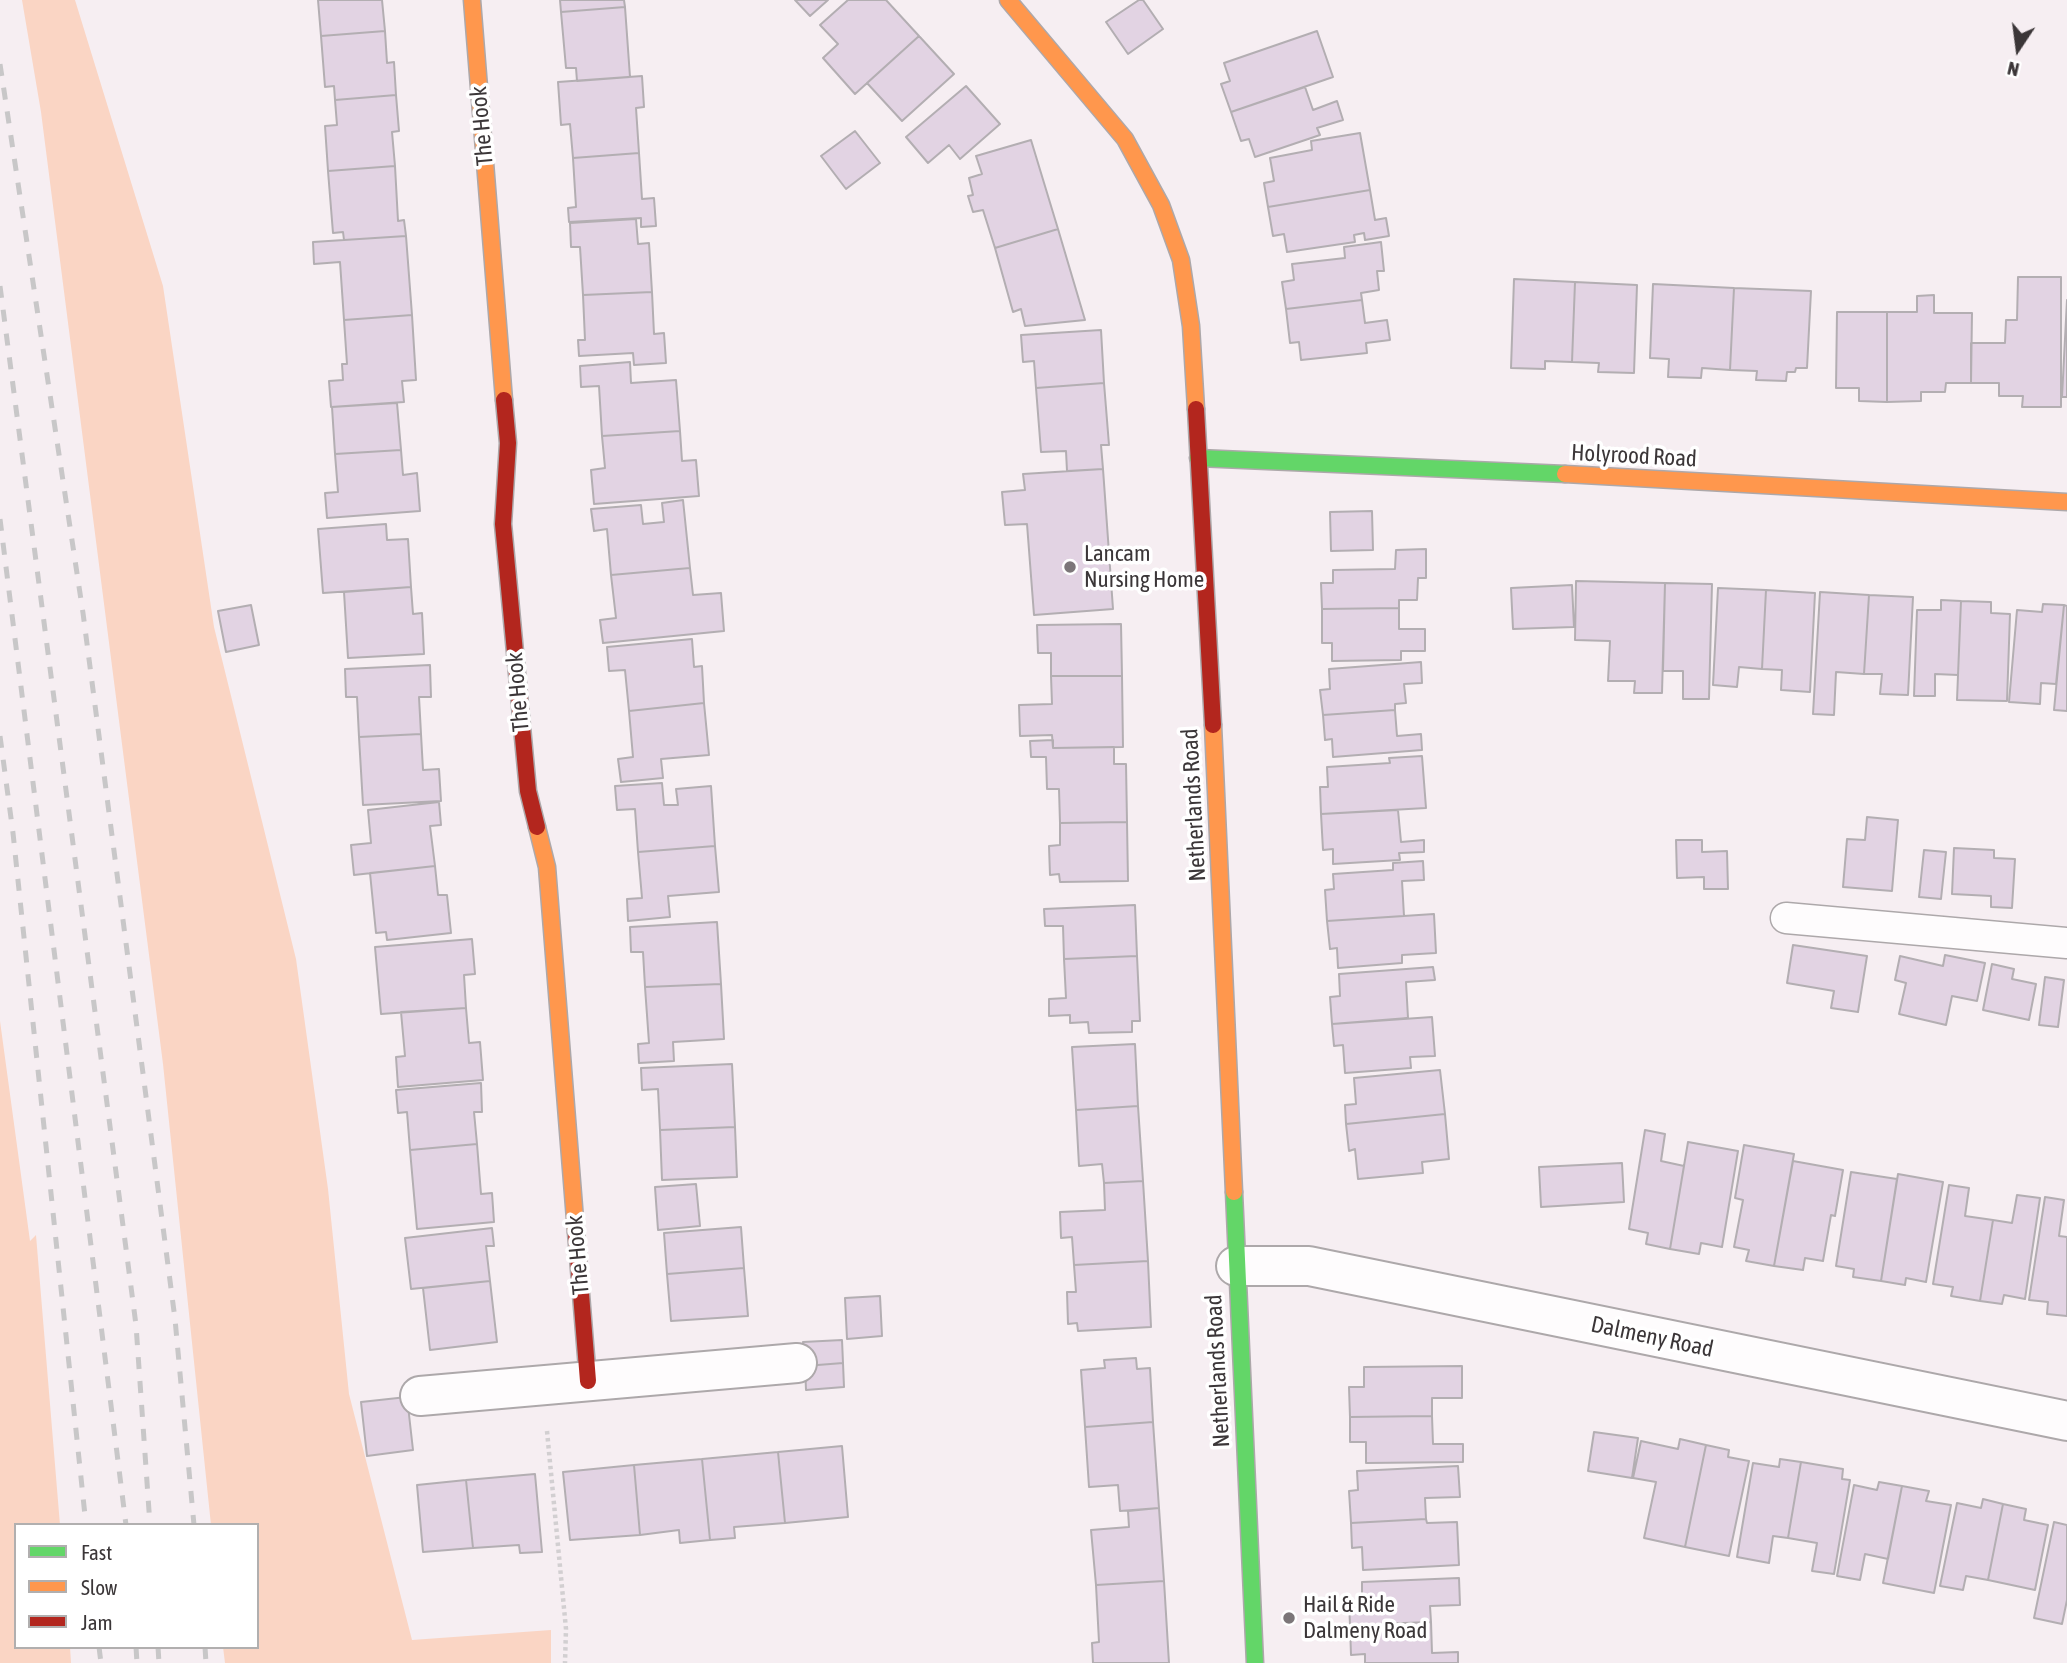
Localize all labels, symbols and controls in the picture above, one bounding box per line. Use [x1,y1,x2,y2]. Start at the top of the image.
north arrow [1983,14,2053,84]
text: N [2005,57,2021,81]
street label: The Hook [465,85,499,167]
street label: Holyrood Road [1570,439,1698,473]
place label: Lancam Nursing Home [1084,540,1204,594]
marker: Lancam Nursing Home [1062,559,1078,575]
street label: The Hook [501,651,535,733]
street label: Netherlands Road [1176,728,1212,882]
street label: The Hook [561,1214,595,1296]
street label: Netherlands Road [1200,1294,1236,1448]
street label: Dalmeny Road [1588,1311,1716,1363]
legend [14,1523,259,1649]
text: Fast [81,1540,112,1564]
text: Slow [81,1575,117,1599]
place label: Hail & Ride Dalmeny Road [1303,1591,1427,1645]
text: Jam [81,1610,113,1634]
marker: Hail & Ride Dalmeny Road [1281,1610,1297,1626]

